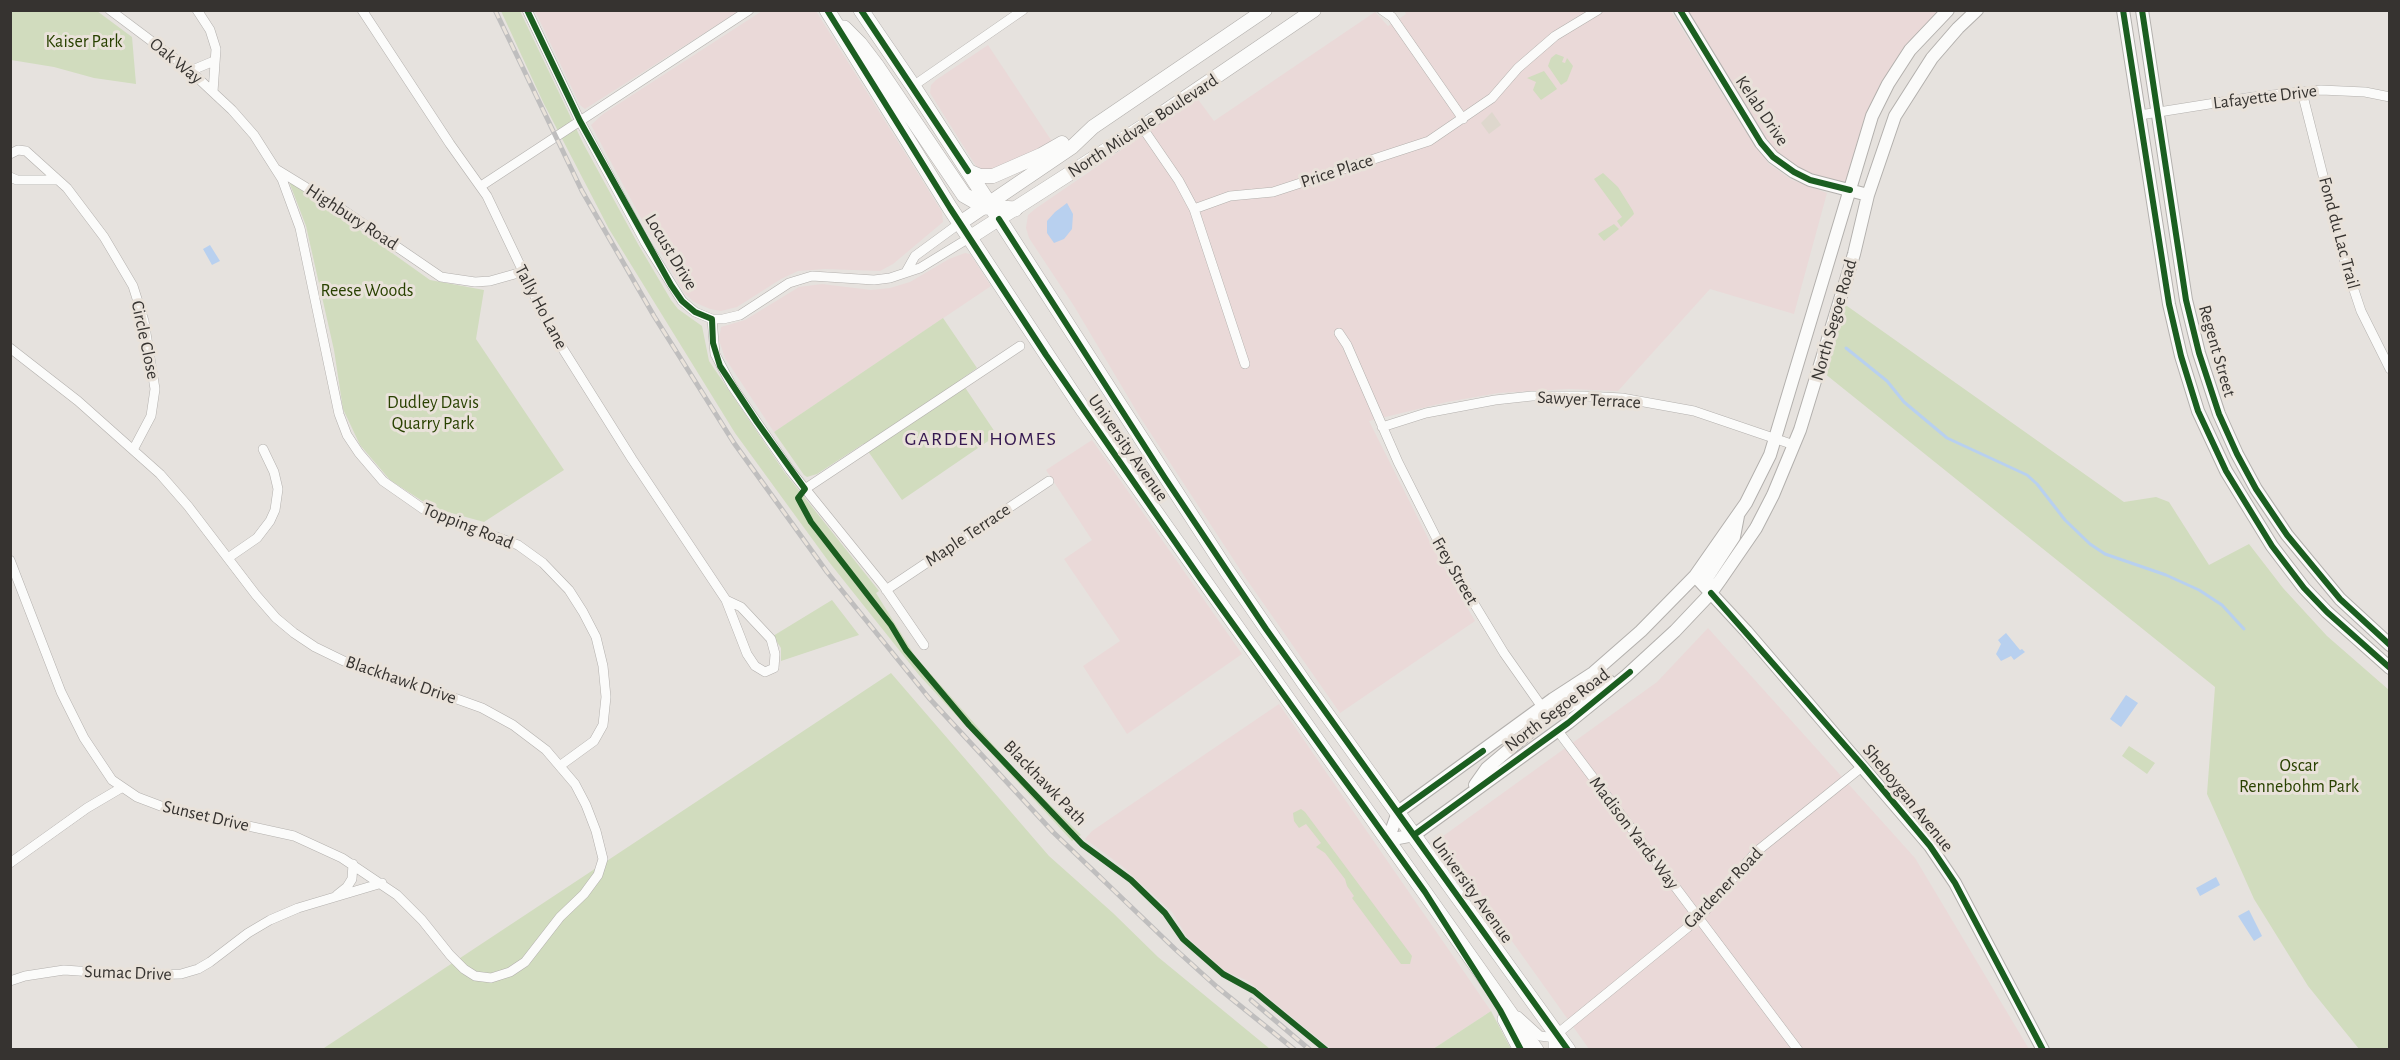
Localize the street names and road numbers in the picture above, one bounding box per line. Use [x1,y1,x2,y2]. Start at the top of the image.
street label: Oak Way [145,33,207,89]
street label: North Midvale Boulevard [1064,69,1222,183]
street label: Kelab Drive [1731,72,1793,150]
street label: Lafayette Drive [2212,80,2318,114]
street label: Price Place [1298,149,1376,193]
street label: Fond du Lac Trail [2314,175,2364,291]
street label: Highbury Road [302,179,402,255]
street label: Locust Drive [640,210,702,294]
street label: North Segoe Road [1806,257,1862,383]
street label: Tally Ho Lane [510,261,572,353]
street label: Circle Close [126,299,164,381]
street label: Regent Street [2194,302,2240,400]
street label: Sawyer Terrace [1537,386,1641,414]
street label: University Avenue [1083,390,1173,506]
street label: Topping Road [419,498,517,554]
street label: Maple Terrace [921,499,1015,571]
street label: Frey Street [1427,533,1483,609]
street label: Blackhawk Drive [343,651,459,709]
street label: North Segoe Road [1500,664,1614,756]
street label: Blackhawk Path [999,736,1091,830]
street label: Sheboygan Avenue [1858,740,1958,856]
street label: Madison Yards Way [1585,772,1683,894]
street label: Sunset Drive [161,796,251,836]
street label: University Avenue [1426,833,1518,947]
street label: Gardener Road [1679,843,1767,933]
street label: Sumac Drive [84,961,172,985]

